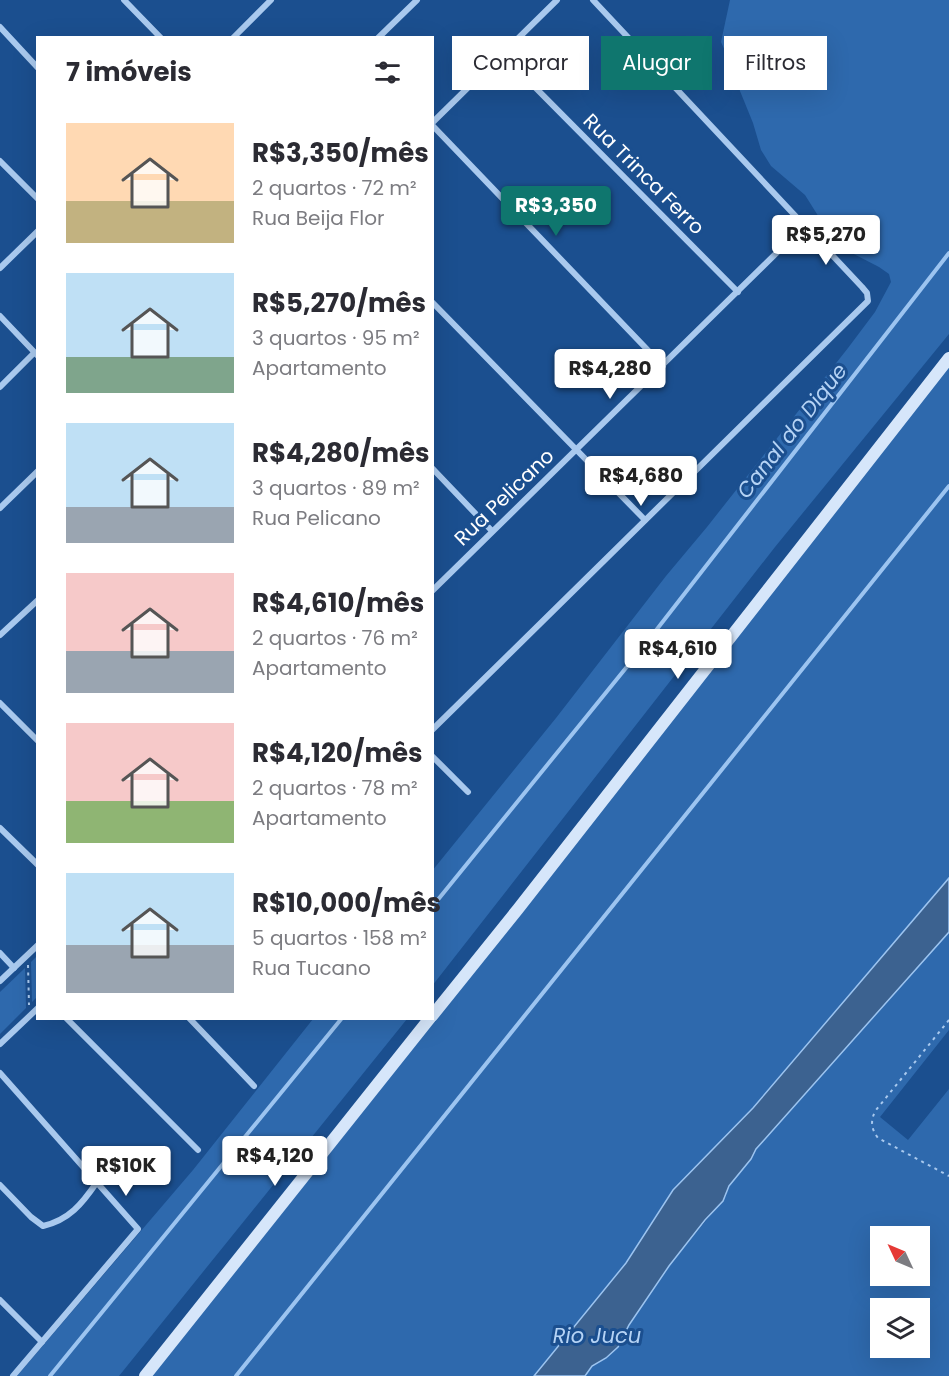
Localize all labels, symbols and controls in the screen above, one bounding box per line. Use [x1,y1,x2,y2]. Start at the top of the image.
chip: Comprar [452,36,589,90]
chip: Alugar [601,36,712,90]
chip: Filtros [724,36,827,90]
text: 7 imóveis [66,54,192,90]
icon: filters [371,56,404,89]
street label: Rua Trinca Ferro [577,107,711,241]
text: R$3,350/mês [252,135,429,171]
icon: home [114,147,186,219]
text: 2 quartos · 72 m² [252,174,417,202]
pin: R$3,350 [501,186,611,237]
text: R$3,350 [515,191,597,219]
text: Rua Beija Flor [252,204,384,232]
pin: R$5,270 [771,215,881,266]
text: R$5,270 [786,220,866,248]
text: R$5,270/mês [252,285,426,321]
icon: home [114,297,186,369]
text: 3 quartos · 95 m² [252,324,420,352]
pin: R$4,280 [555,349,665,400]
text: Apartamento [252,354,387,382]
text: R$4,280 [569,354,651,382]
water label: Canal do Dique [730,357,854,504]
text: R$4,280/mês [252,435,430,471]
street label: Rua Pelicano [448,442,560,552]
icon: home [114,447,186,519]
pin: R$4,680 [586,456,696,507]
text: R$4,680 [599,461,683,489]
text: 3 quartos · 89 m² [252,474,420,502]
text: Rua Pelicano [252,504,381,532]
text: R$4,610/mês [252,585,424,621]
icon: home [114,597,186,669]
text: 2 quartos · 76 m² [252,624,418,652]
pin: R$4,610 [623,629,733,680]
text: R$4,610 [639,634,717,662]
text: Apartamento [252,654,387,682]
text: R$4,120/mês [252,735,423,771]
icon: home [114,747,186,819]
text: 2 quartos · 78 m² [252,774,418,802]
text: Apartamento [252,804,387,832]
text: R$10,000/mês [252,885,441,921]
icon: home [114,897,186,969]
text: 5 quartos · 158 m² [252,924,427,952]
text: Rua Tucano [252,954,371,982]
pin: R$4,120 [220,1136,330,1187]
text: R$4,120 [236,1141,314,1169]
pin: R$10K [84,1146,168,1197]
text: R$10K [96,1151,156,1179]
north arrow [870,1226,930,1286]
map controls [870,1226,930,1358]
button: layers [870,1298,930,1358]
water label: Rio Jucu [553,1321,641,1350]

